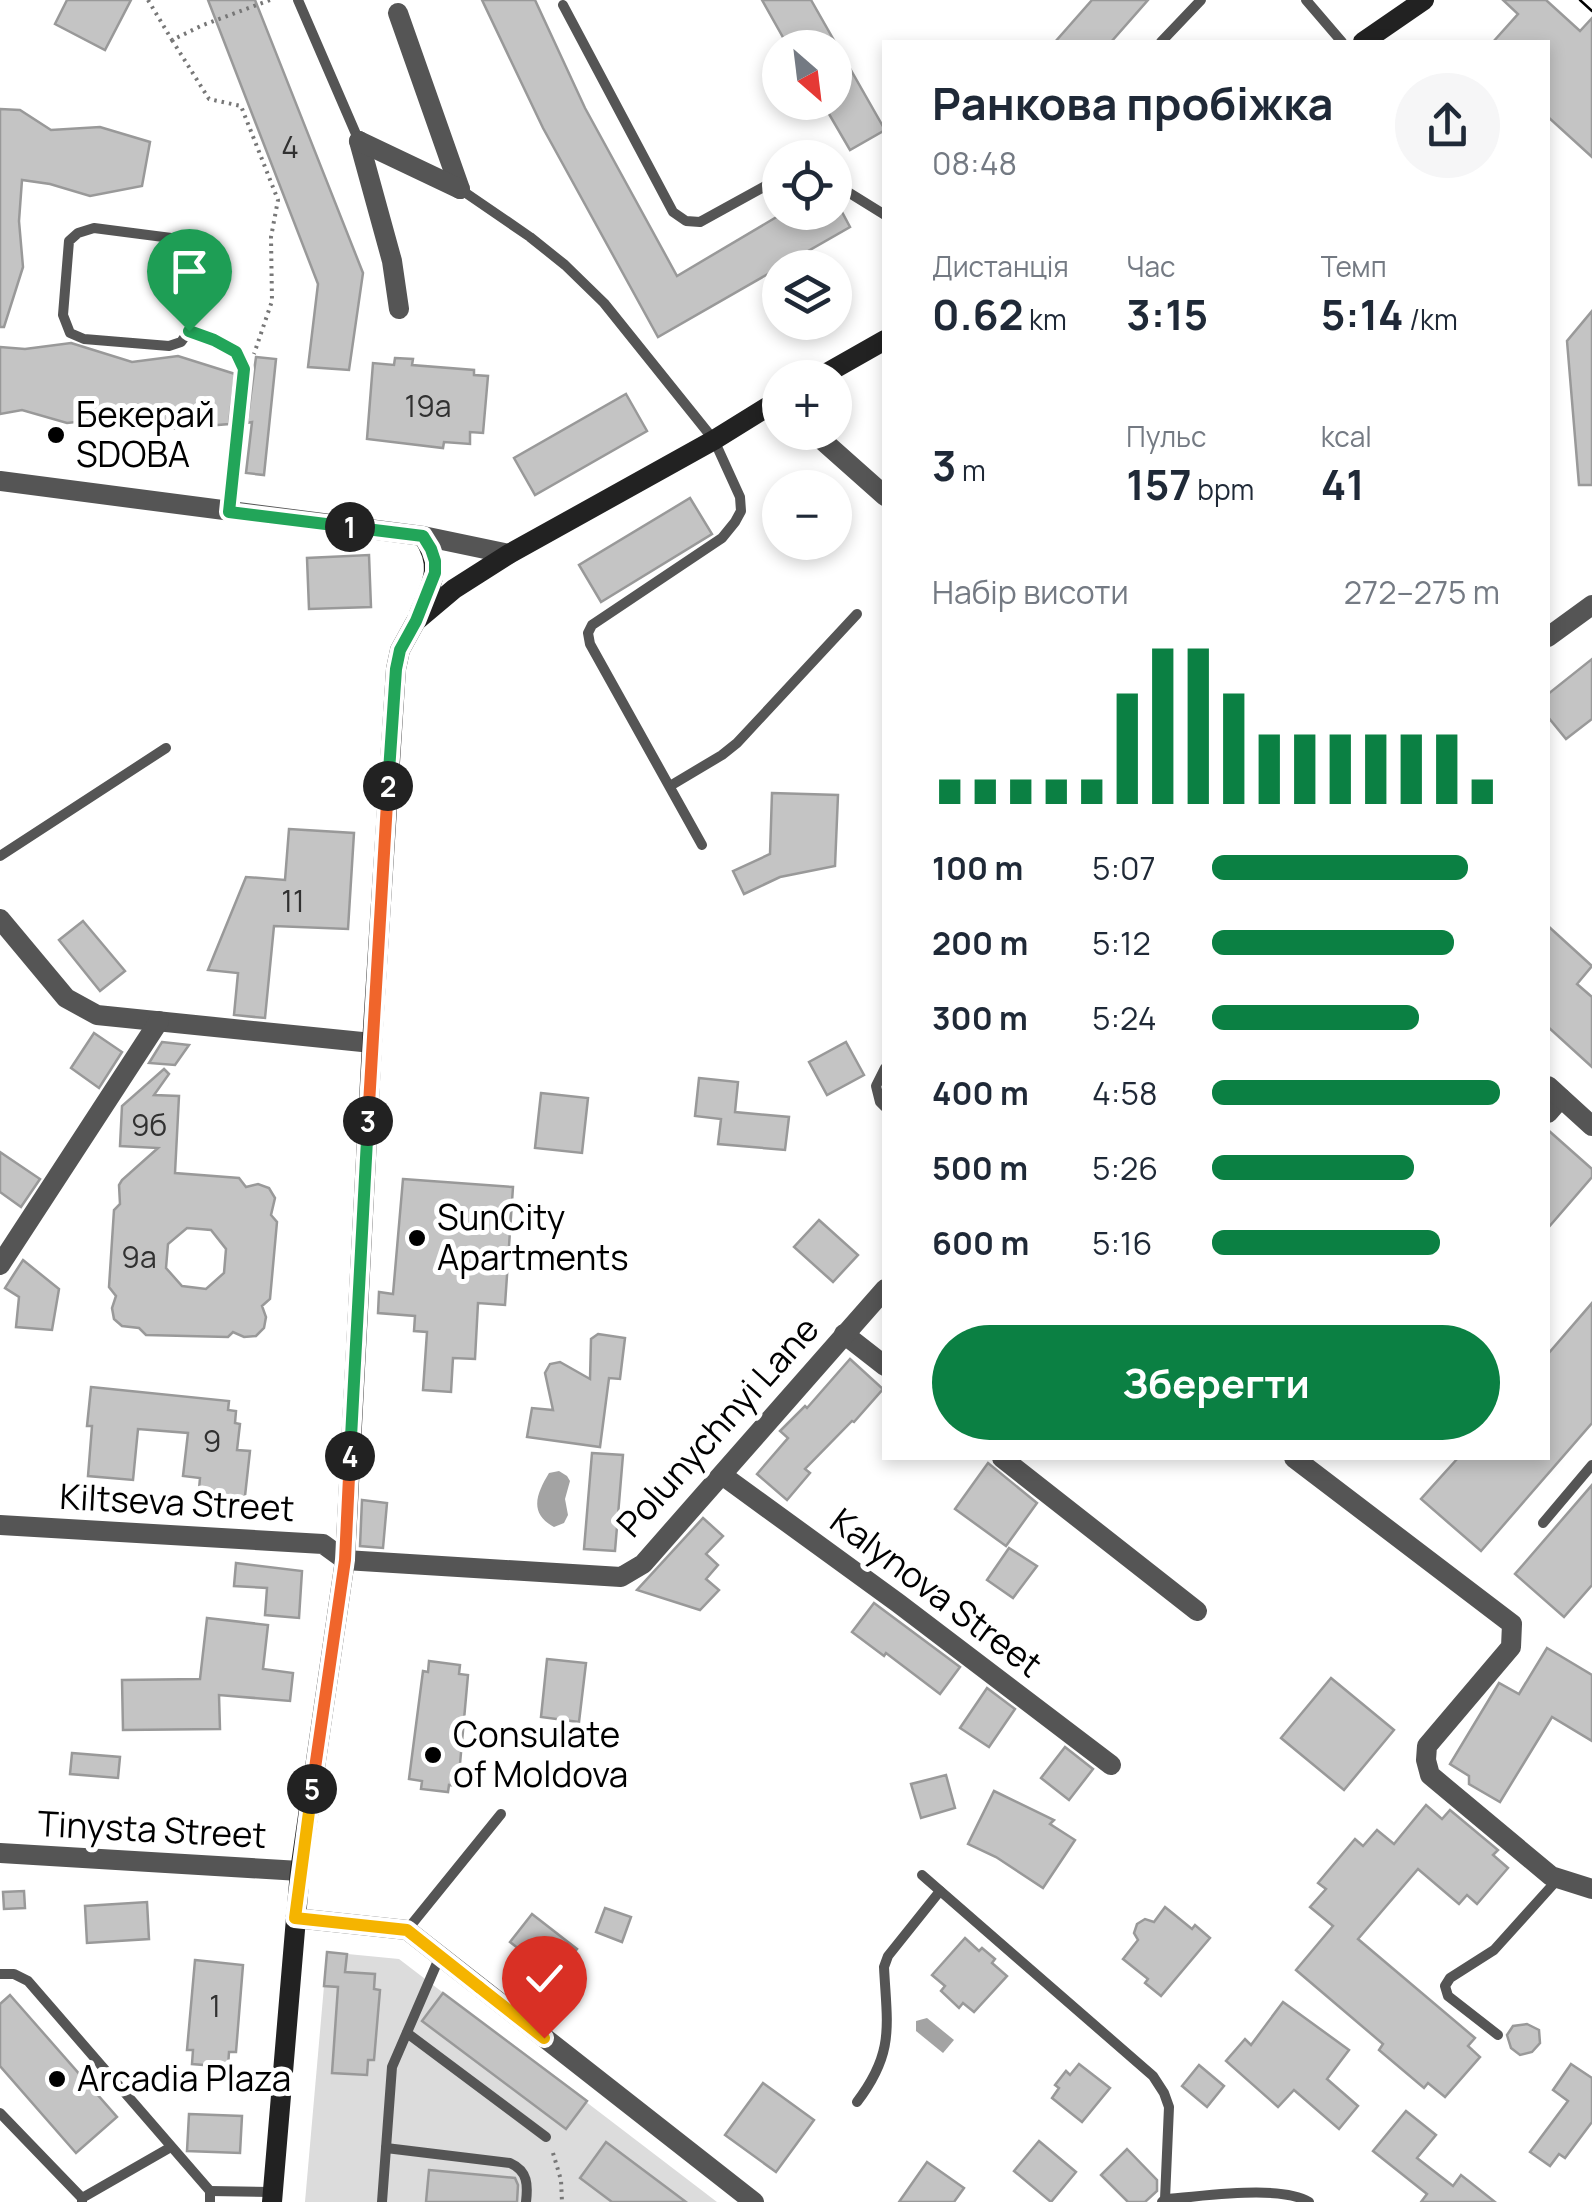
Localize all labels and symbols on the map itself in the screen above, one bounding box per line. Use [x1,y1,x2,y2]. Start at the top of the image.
north arrow [762,30,852,120]
house number: 4 [281,126,299,167]
pin [147,229,232,332]
house number: 19а [405,385,451,426]
place label: Бекерай SDOBA [76,390,215,478]
marker: Бекерай SDOBA [45,424,67,446]
pin: 1 [325,502,375,552]
pin: 2 [363,761,413,811]
house number: 11 [281,880,305,921]
pin: 3 [343,1096,393,1146]
house number: 9б [131,1104,167,1145]
place label: SunCity Apartments [437,1193,629,1281]
marker: SunCity Apartments [406,1227,428,1249]
house number: 9а [121,1236,157,1277]
street label: Polunychnyi Lane [605,1306,829,1547]
house number: 9 [203,1420,221,1461]
pin: 4 [325,1431,375,1481]
street label: Kiltseva Street [58,1472,296,1532]
street label: Kalynova Street [821,1497,1052,1688]
place label: Consulate of Moldova [453,1710,628,1798]
marker: Consulate of Moldova [422,1744,444,1766]
pin: 5 [287,1764,337,1814]
street label: Tinysta Street [36,1799,268,1859]
pin [502,1936,587,2039]
house number: 1 [209,1985,221,2026]
place label: Arcadia Plaza [77,2054,291,2102]
marker: Arcadia Plaza [46,2068,68,2090]

